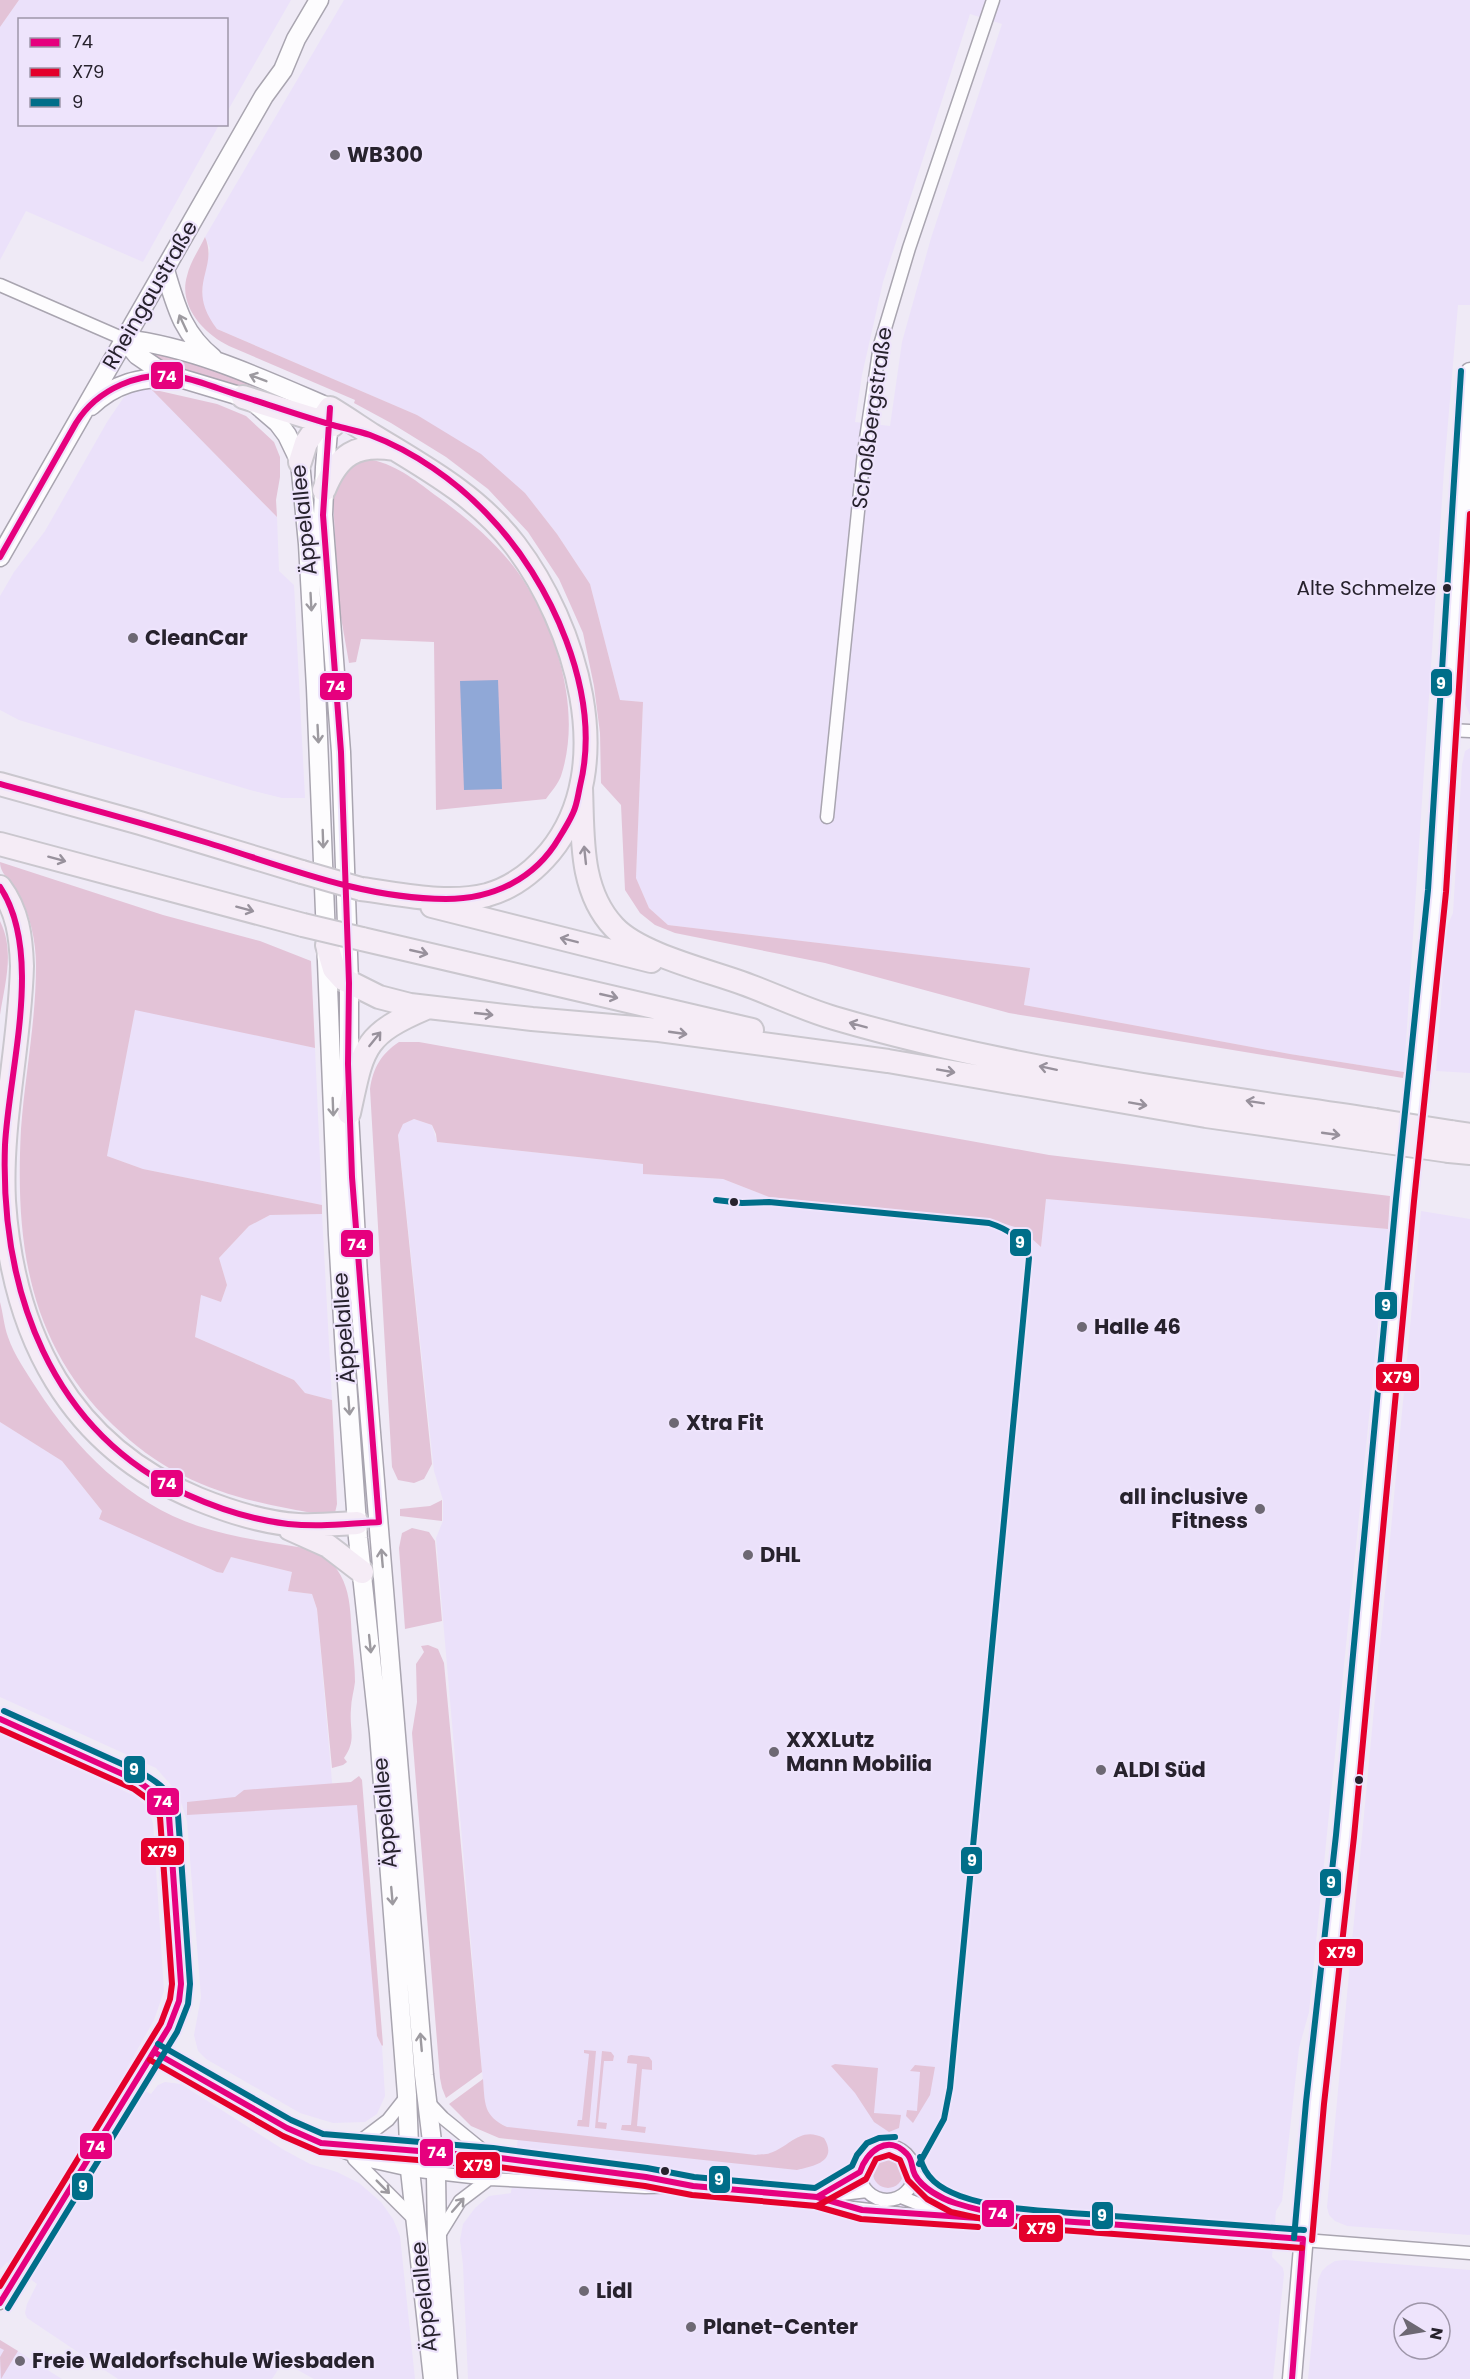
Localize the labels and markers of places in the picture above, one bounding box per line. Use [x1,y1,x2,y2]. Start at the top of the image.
place label: WB300 [347,140,423,169]
marker: WB300 [328,148,342,162]
place label: Alte Schmelze [1296,574,1436,602]
marker: Alte Schmelze [1441,582,1453,594]
place label: CleanCar [145,623,248,652]
marker: CleanCar [126,631,140,645]
unlabelled marker [728,1196,740,1208]
place label: Halle 46 [1094,1312,1181,1341]
marker: Halle 46 [1075,1320,1089,1334]
place label: Xtra Fit [686,1408,763,1437]
marker: Xtra Fit [667,1416,681,1430]
place label: all inclusive Fitness [1120,1482,1248,1535]
marker: all inclusive Fitness [1253,1502,1267,1516]
place label: DHL [760,1540,801,1569]
marker: DHL [741,1548,755,1562]
place label: XXXLutz Mann Mobilia [786,1725,932,1778]
marker: XXXLutz Mann Mobilia [767,1745,781,1759]
place label: ALDI Süd [1113,1755,1206,1784]
marker: ALDI Süd [1094,1763,1108,1777]
unlabelled marker [1353,1774,1365,1786]
unlabelled marker [659,2165,671,2177]
place label: Lidl [596,2276,633,2305]
marker: Lidl [577,2284,591,2298]
place label: Planet-Center [703,2312,858,2341]
marker: Planet-Center [684,2320,698,2334]
place label: Freie Waldorfschule Wiesbaden [32,2346,375,2375]
marker: Freie Waldorfschule Wiesbaden [13,2354,27,2368]

